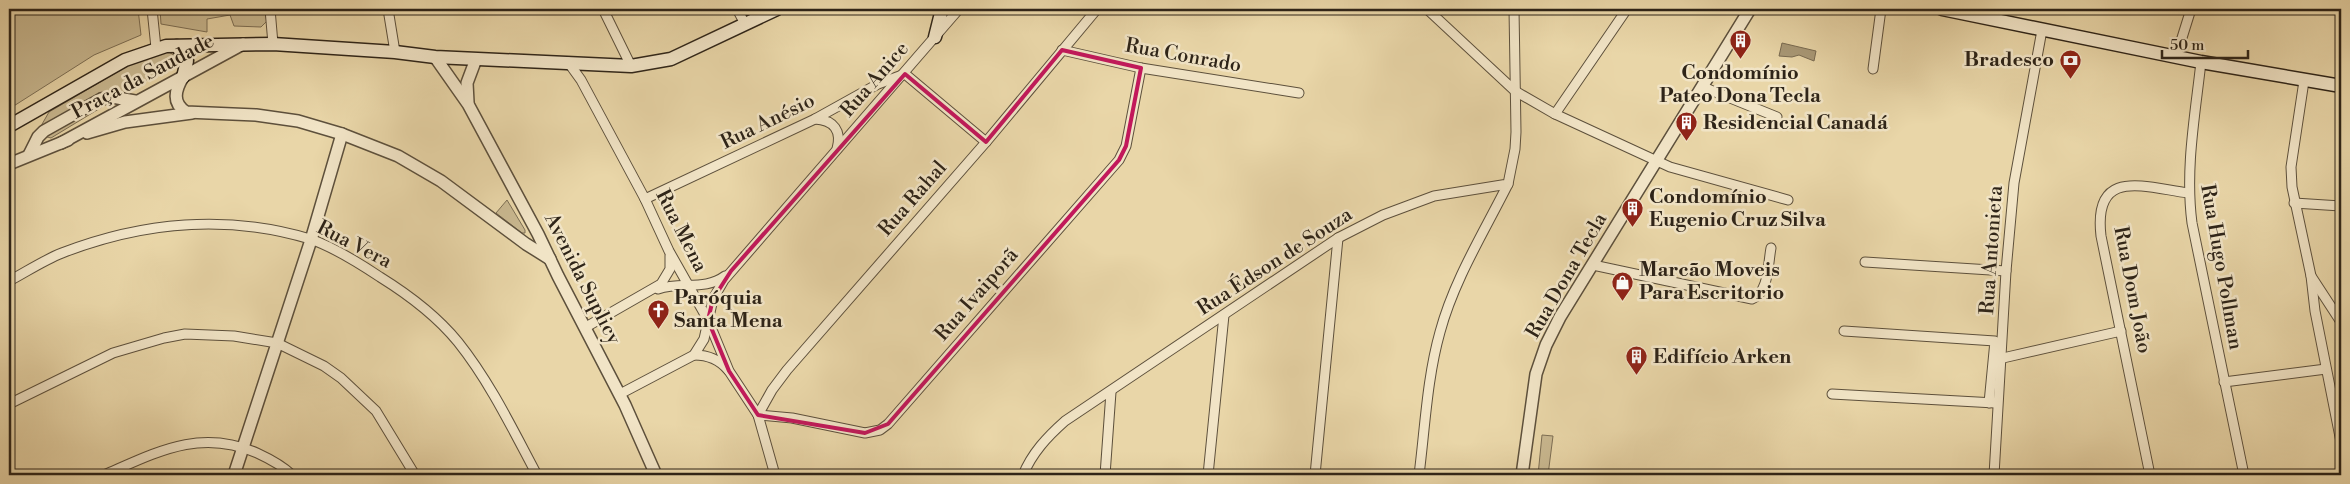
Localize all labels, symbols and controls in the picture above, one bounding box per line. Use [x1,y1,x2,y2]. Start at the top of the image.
scale bar [2162,28,2249,60]
street label: Praça da Saudade [67,29,219,125]
building icon: Condomínio Pateo Dona Tecla [1728,29,1752,60]
street label: Rua Conrado [1123,33,1243,79]
text: 50 m [2170,36,2204,55]
street label: Rua Anice [835,37,915,123]
place label: Bradesco [1964,48,2054,73]
bank icon: Bradesco [2058,48,2082,79]
place label: Condomínio Pateo Dona Tecla [1659,61,1821,109]
street label: Rua Anésio [717,88,819,156]
building icon: Residencial Canadá [1675,111,1699,142]
place label: Residencial Canadá [1703,111,1888,136]
street label: Rua Rahal [873,156,953,242]
street label: Rua Hugo Pollman [2194,182,2248,352]
street label: Rua Antonieta [1975,184,2009,315]
place label: Condomínio Eugenio Cruz Silva [1649,185,1826,233]
street label: Rua Mena [650,186,713,277]
building icon: Condomínio Eugenio Cruz Silva [1621,196,1645,227]
street label: Rua Édson de Souza [1192,201,1358,322]
street label: Rua Dona Tecla [1521,208,1613,343]
street label: Avenida Suplicy [538,209,626,349]
street label: Rua Vera [312,216,396,275]
street label: Rua Dom João [2107,224,2157,356]
street label: Rua Ivaiporã [930,243,1025,347]
place label: Marcão Moveis Para Escritorio [1639,258,1784,306]
shop icon: Marcão Moveis Para Escritorio [1611,270,1635,301]
place label: Paróquia Santa Mena [674,286,783,334]
church icon: Paróquia Santa Mena [646,298,670,329]
building icon: Edifício Arken [1625,345,1649,376]
place label: Edifício Arken [1653,345,1792,370]

